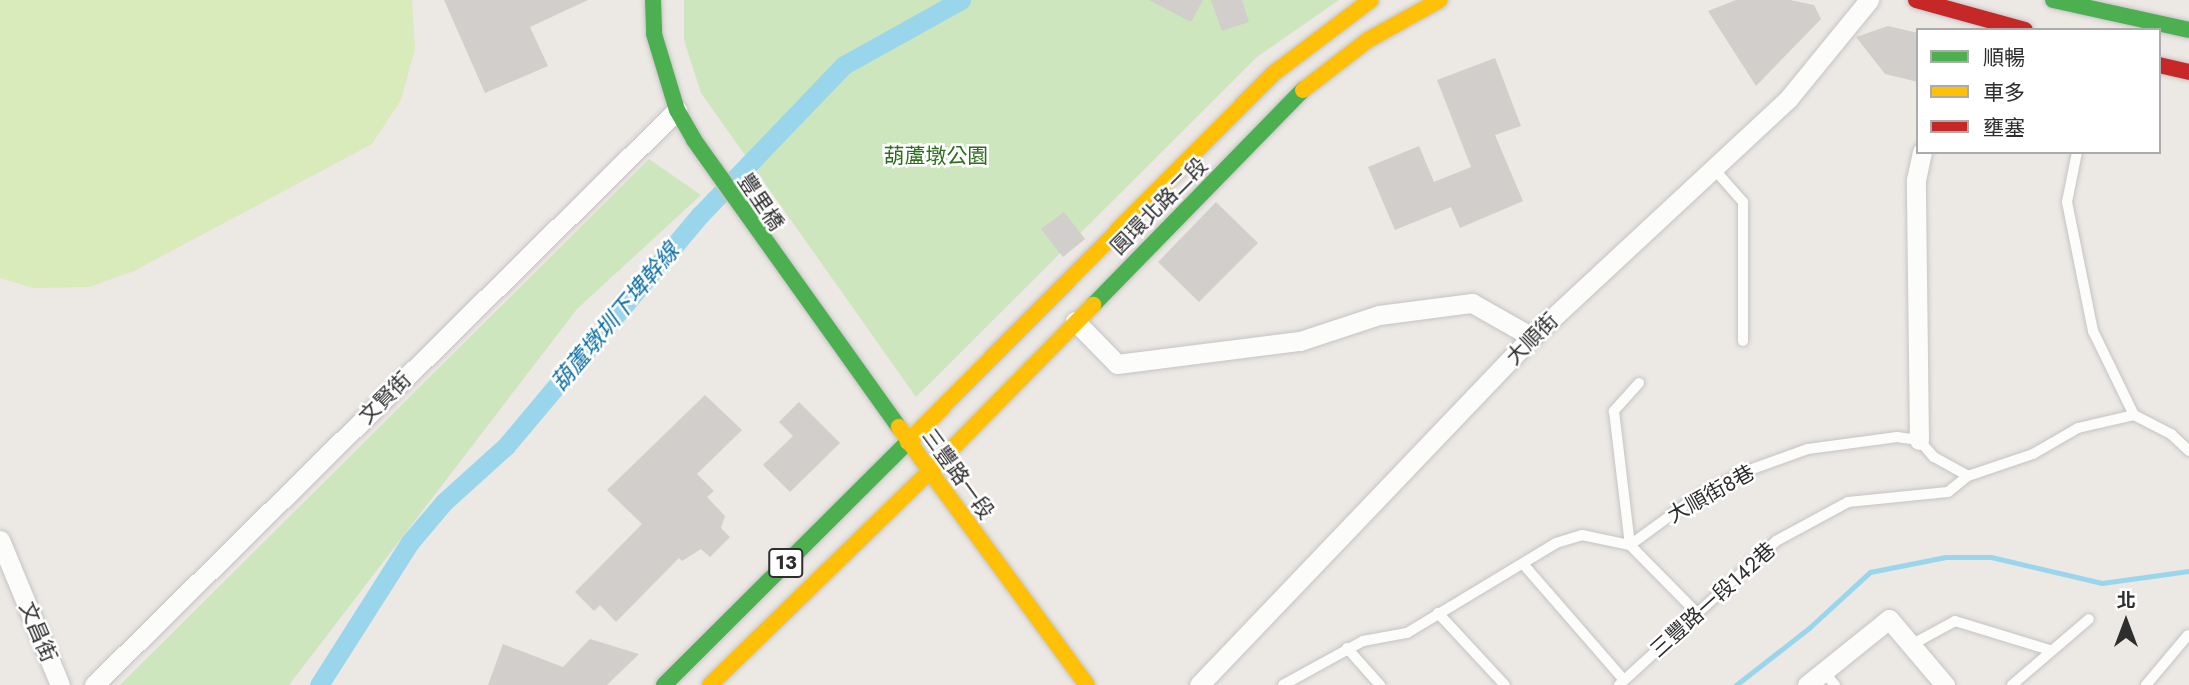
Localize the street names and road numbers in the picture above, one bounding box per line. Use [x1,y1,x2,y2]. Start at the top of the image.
street label: 圓環北路二段 [1106,153,1212,259]
street label: 豐里橋 [733,169,789,235]
street label: 大順街 [1501,308,1563,370]
street label: 文賢街 [354,367,416,429]
street label: 三豐路一段 [917,424,999,524]
street label: 大順街8巷 [1663,460,1759,528]
street label: 三豐路一段142巷 [1645,537,1781,663]
road number: 13 [767,548,805,578]
street label: 文昌街 [14,598,62,666]

